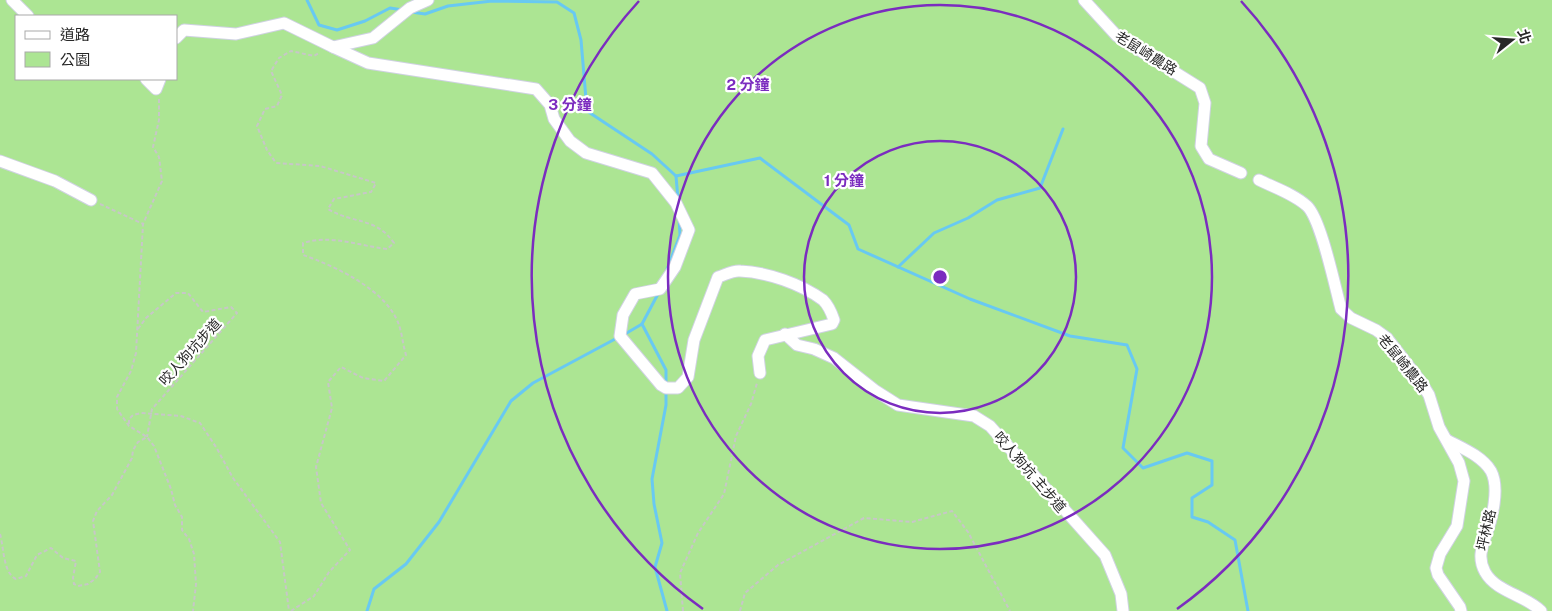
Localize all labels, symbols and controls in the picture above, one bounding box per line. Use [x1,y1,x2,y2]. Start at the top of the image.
legend [15,15,178,80]
north arrow [1487,15,1537,65]
text: 道路 [60,26,90,43]
text: 北 [1515,27,1534,45]
street label: 老鼠崎農路 [1112,28,1180,78]
text: 公園 [60,51,90,68]
text: 2 分鐘 [727,76,769,93]
text: 3 分鐘 [548,96,592,113]
text: 1 分鐘 [824,172,864,189]
centre of rings [931,268,949,286]
street label: 咬人狗坑步道 [156,315,224,389]
street label: 老鼠崎農路 [1375,331,1431,395]
street label: 咬人狗坑 主步道 [991,428,1069,516]
street label: 坪林路 [1473,508,1499,552]

